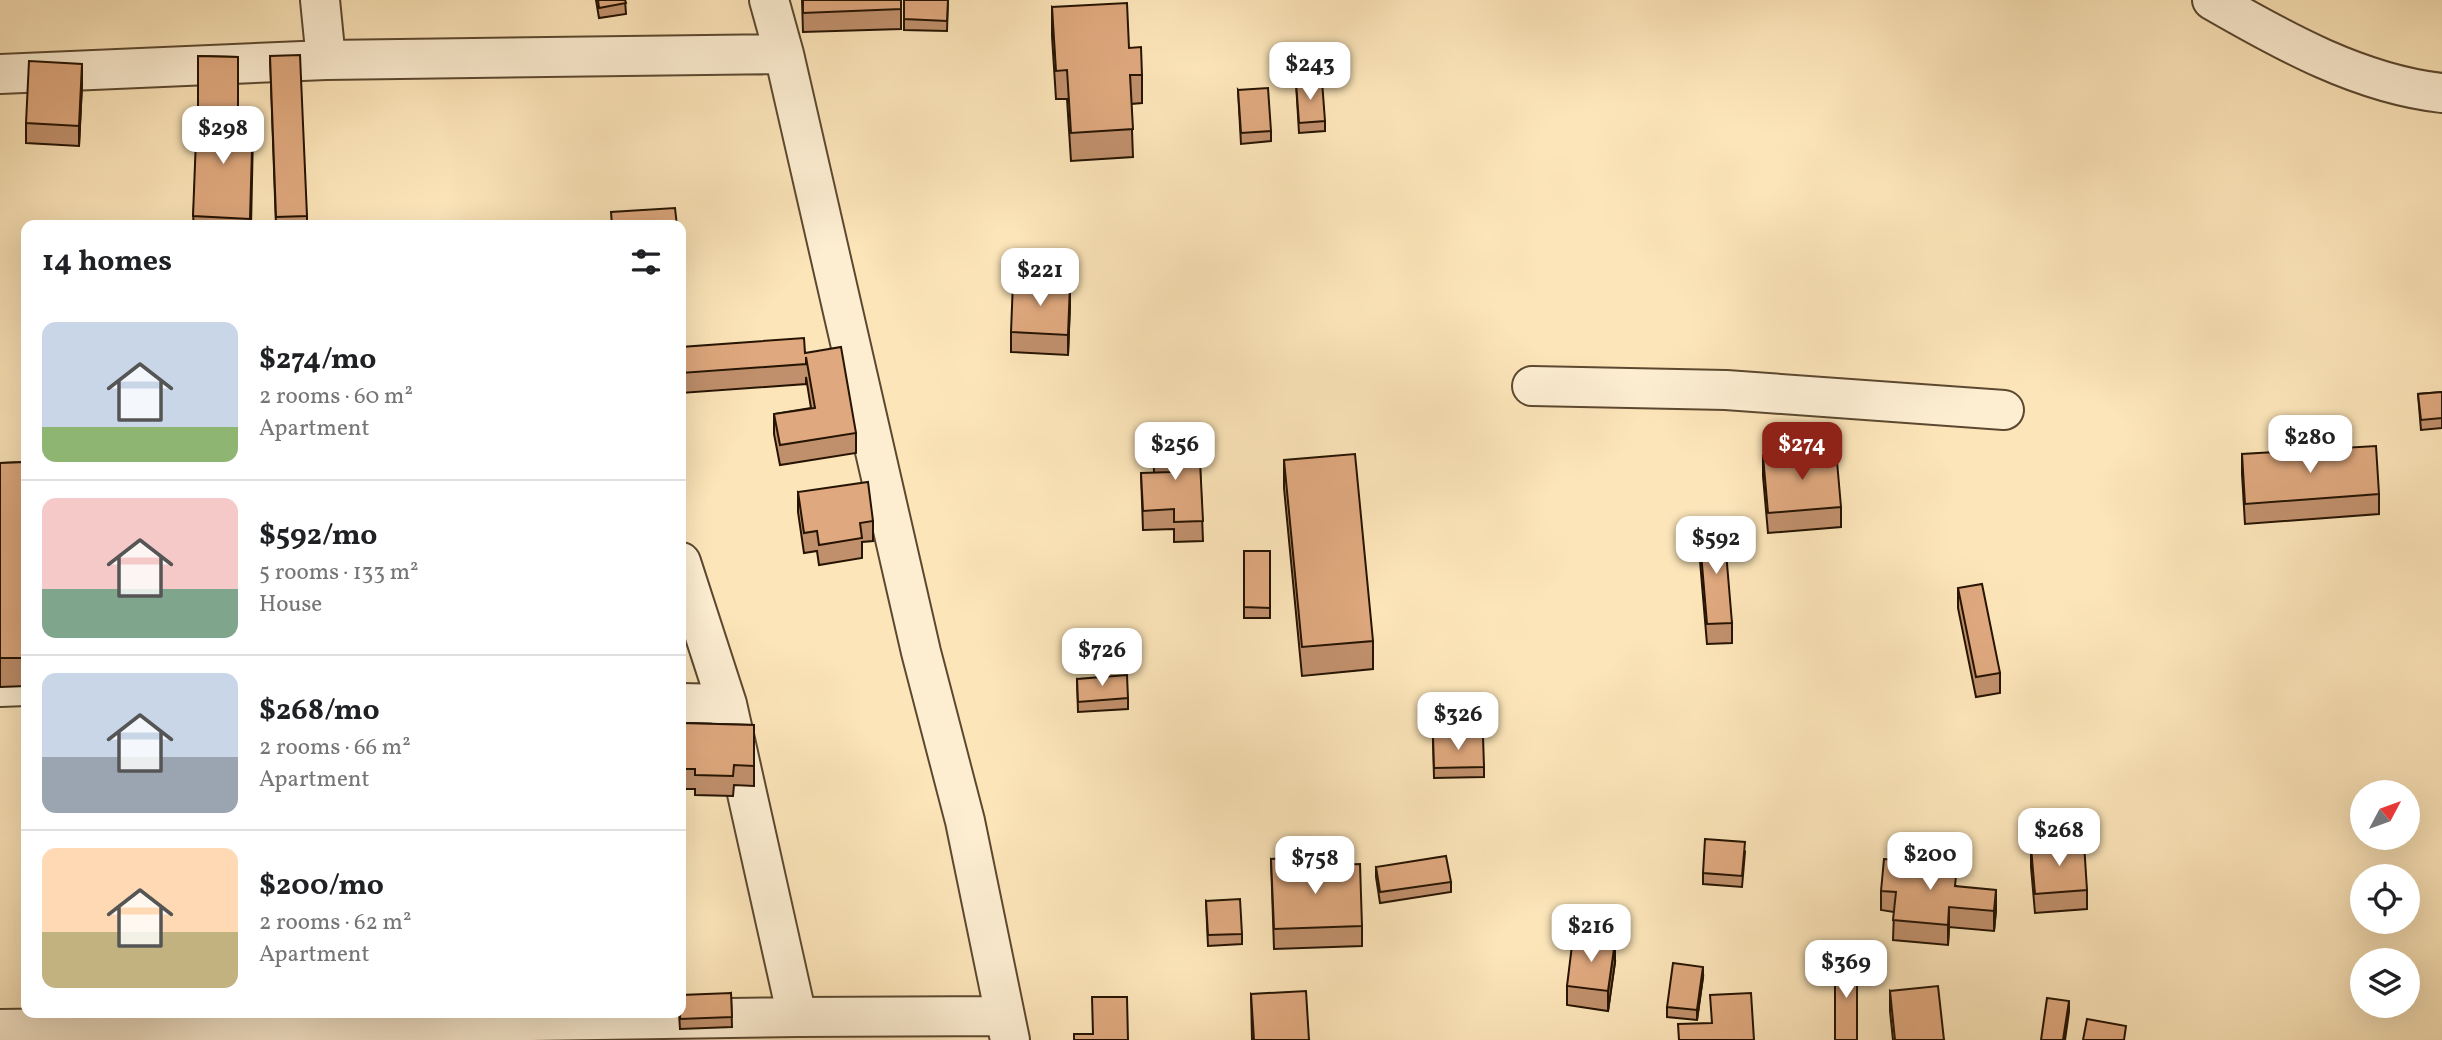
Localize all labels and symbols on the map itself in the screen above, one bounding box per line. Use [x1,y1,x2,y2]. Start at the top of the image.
pin: $243 [1269,42,1351,102]
pin: $298 [182,106,264,166]
pin: $221 [999,248,1081,308]
pin: $280 [2269,416,2351,475]
pin: $256 [1134,422,1216,482]
pin: $274 [1761,422,1843,482]
pin: $592 [1675,516,1757,576]
pin: $726 [1061,628,1143,688]
pin: $326 [1417,692,1499,752]
north arrow [2350,780,2420,850]
pin: $268 [2018,808,2100,868]
pin: $200 [1889,832,1971,892]
pin: $758 [1274,836,1356,896]
pin: $216 [1550,904,1632,964]
pin: $369 [1805,940,1887,1000]

